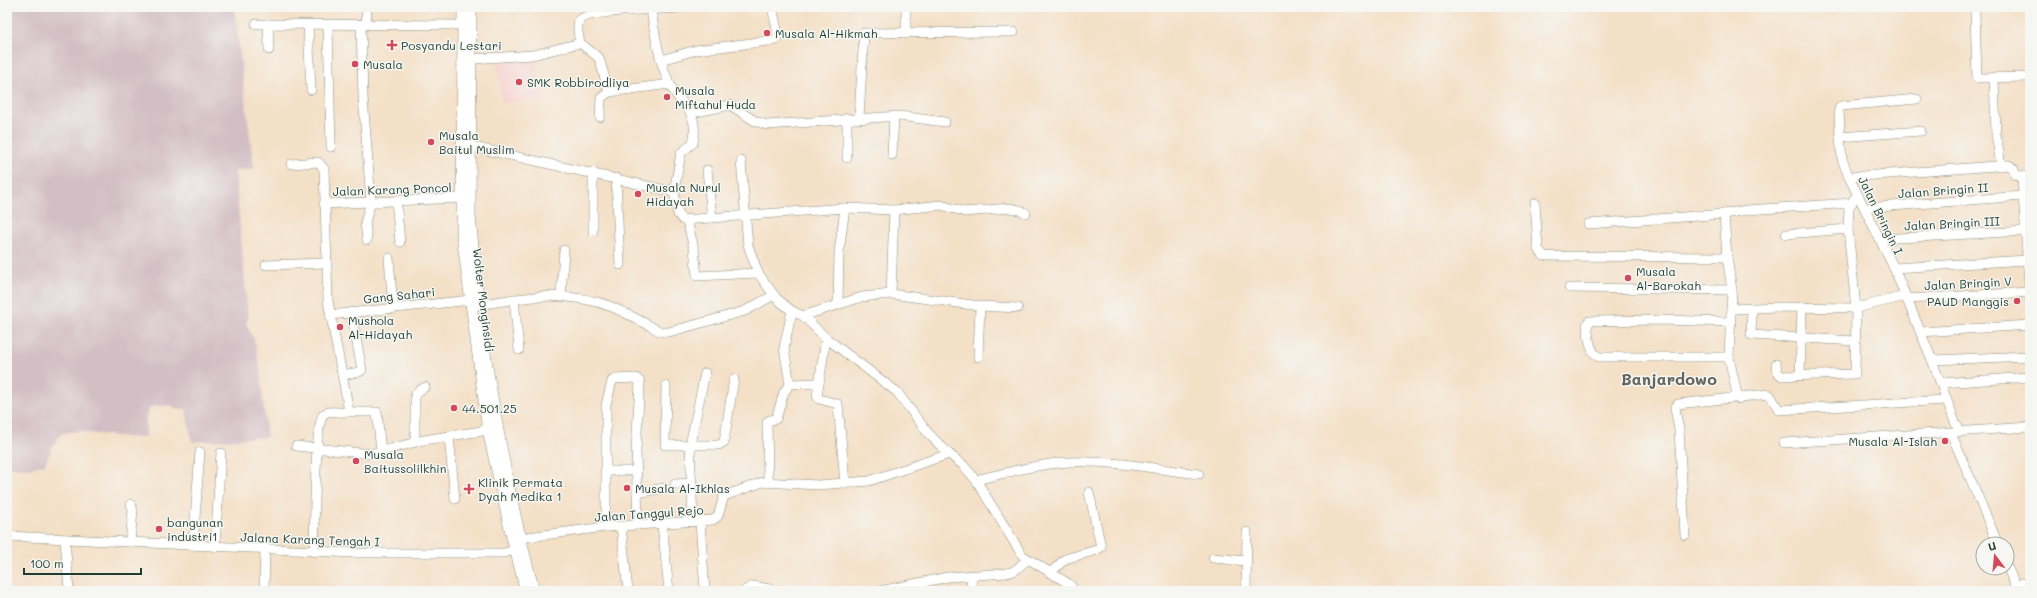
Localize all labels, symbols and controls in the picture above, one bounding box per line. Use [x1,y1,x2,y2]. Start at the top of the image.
place label: Musala Al-Hikmah [775,25,878,41]
marker: Musala Al-Hikmah [762,28,772,38]
place label: Posyandu Lestari [401,37,502,53]
marker: Posyandu Lestari [386,39,398,51]
place label: Musala [363,56,403,72]
marker: Musala [350,59,360,69]
place label: SMK Robbirodliya [527,74,629,90]
marker: SMK Robbirodliya [514,77,524,87]
place label: Musala Miftahul Huda [675,82,756,112]
marker: Musala Miftahul Huda [662,92,672,102]
place label: Musala Baitul Muslim [439,127,515,157]
marker: Musala Baitul Muslim [426,137,436,147]
street label: Jalan Bringin I [1855,173,1907,257]
street label: Jalan Karang Poncol [332,179,452,199]
place label: Musala Nurul Hidayah [646,179,721,209]
street label: Jalan Bringin II [1897,179,1989,201]
marker: Musala Nurul Hidayah [633,189,643,199]
street label: Jalan Bringin III [1904,213,2000,233]
street label: Wolter Monginsidi [470,247,498,353]
place label: Musala Al-Barokah [1636,263,1701,293]
marker: Musala Al-Barokah [1623,273,1633,283]
street label: Jalan Bringin V [1924,273,2012,293]
street label: Gang Sahari [362,283,436,307]
place label: PAUD Manggis [1927,293,2009,309]
marker: PAUD Manggis [2012,296,2022,306]
place label: Mushola Al-Hidayah [348,312,412,342]
marker: Mushola Al-Hidayah [335,322,345,332]
district label: Banjardowo [1621,368,1717,389]
place label: 44.501.25 [462,400,517,416]
marker: 44.501.25 [449,403,459,413]
place label: Musala Al-Islah [1849,433,1937,449]
marker: Musala Al-Islah [1940,436,1950,446]
place label: Musala Baitussolilkhin [364,446,446,476]
marker: Musala Baitussolilkhin [351,456,361,466]
place label: Klinik Permata Dyah Medika 1 [478,474,563,504]
place label: Musala Al-Ikhlas [635,480,730,496]
marker: Klinik Permata Dyah Medika 1 [463,483,475,495]
marker: Musala Al-Ikhlas [622,483,632,493]
street label: Jalan Tanggul Rejo [594,501,704,525]
place label: bangunan industri1 [167,514,223,544]
marker: bangunan industri1 [154,524,164,534]
street label: Jalana Karang Tengah I [240,529,380,549]
north arrow [1975,536,2015,576]
text: U [1986,538,1998,554]
scale bar [24,550,141,576]
text: 100 m [30,555,64,571]

